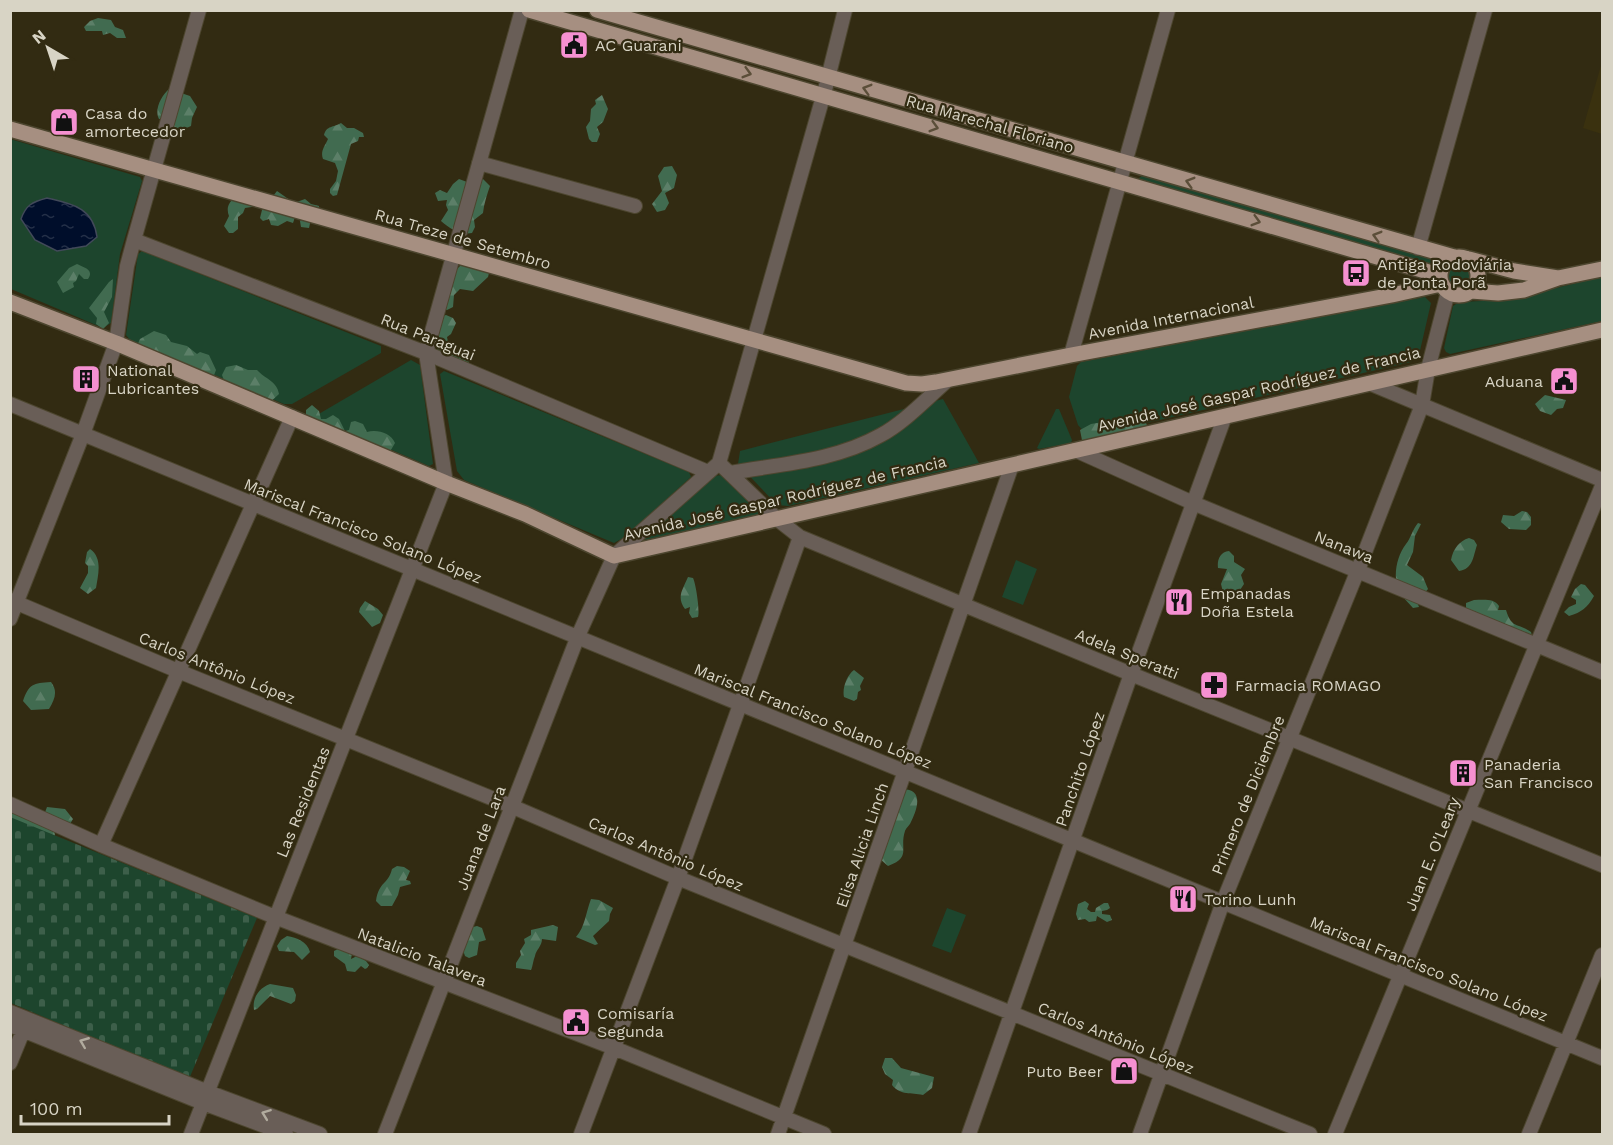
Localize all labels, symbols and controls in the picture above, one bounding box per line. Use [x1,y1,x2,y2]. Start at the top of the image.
north arrow [18,18,78,78]
text: N [28,26,49,48]
public building icon: AC Guarani [558,29,590,61]
place label: AC Guarani [595,36,682,55]
one-way arrow [741,66,752,78]
one-way arrow [862,83,872,96]
street label: Rua Marechal Floriano [904,91,1076,157]
place label: Casa do amortecedor [85,104,186,141]
shop icon: Casa do amortecedor [48,106,80,138]
one-way arrow [928,120,939,132]
one-way arrow [1185,177,1196,189]
street label: Rua Treze de Setembro [373,205,553,273]
one-way arrow [1250,214,1261,226]
one-way arrow [1372,231,1383,243]
place label: Antiga Rodoviária de Ponta Porã [1377,255,1512,292]
bus stop icon: Antiga Rodoviária de Ponta Porã [1340,257,1372,289]
street label: Avenida Internacional [1087,293,1256,343]
street label: Rua Paraguai [378,309,478,365]
street label: Avenida José Gaspar Rodríguez de Francia [1096,343,1422,435]
place label: National Lubricantes [107,361,199,398]
building icon: National Lubricantes [70,363,102,395]
public building icon: Aduana [1548,365,1580,397]
place label: Aduana [1485,372,1543,391]
street label: Avenida José Gaspar Rodríguez de Francia [622,452,948,544]
street label: Mariscal Francisco Solano López [241,474,485,588]
street label: Nanawa [1312,527,1376,567]
place label: Empanadas Doña Estela [1200,584,1294,621]
restaurant icon: Empanadas Doña Estela [1163,586,1195,618]
street label: Adela Speratti [1073,625,1181,683]
street label: Carlos Antônio López [136,628,298,708]
street label: Mariscal Francisco Solano López [691,659,935,773]
pharmacy icon: Farmacia ROMAGO [1198,669,1230,701]
place label: Farmacia ROMAGO [1235,676,1381,695]
street label: Panchito López [1051,709,1109,829]
street label: Primero de Diciembre [1207,713,1289,877]
street label: Las Residentas [272,744,334,860]
place label: Panaderia San Francisco [1484,755,1593,792]
building icon: Panaderia San Francisco [1447,757,1479,789]
street label: Elisa Alicia Linch [832,780,892,910]
street label: Juana de Lara [452,783,510,893]
street label: Juan E. O'Leary [1400,794,1464,914]
street label: Carlos Antônio López [585,813,747,895]
restaurant icon: Torino Lunh [1167,883,1199,915]
place label: Torino Lunh [1204,890,1296,909]
street label: Mariscal Francisco Solano López [1307,912,1551,1026]
street label: Natalicio Talavera [355,924,489,990]
street label: Carlos Antônio López [1035,998,1197,1078]
place label: Comisaría Segunda [597,1004,674,1041]
public building icon: Comisaría Segunda [560,1006,592,1038]
one-way arrow [80,1037,91,1049]
shop icon: Puto Beer [1108,1055,1140,1087]
place label: Puto Beer [1026,1062,1103,1081]
scale bar [21,1088,170,1126]
text: 100 m [30,1098,83,1119]
one-way arrow [261,1109,272,1121]

